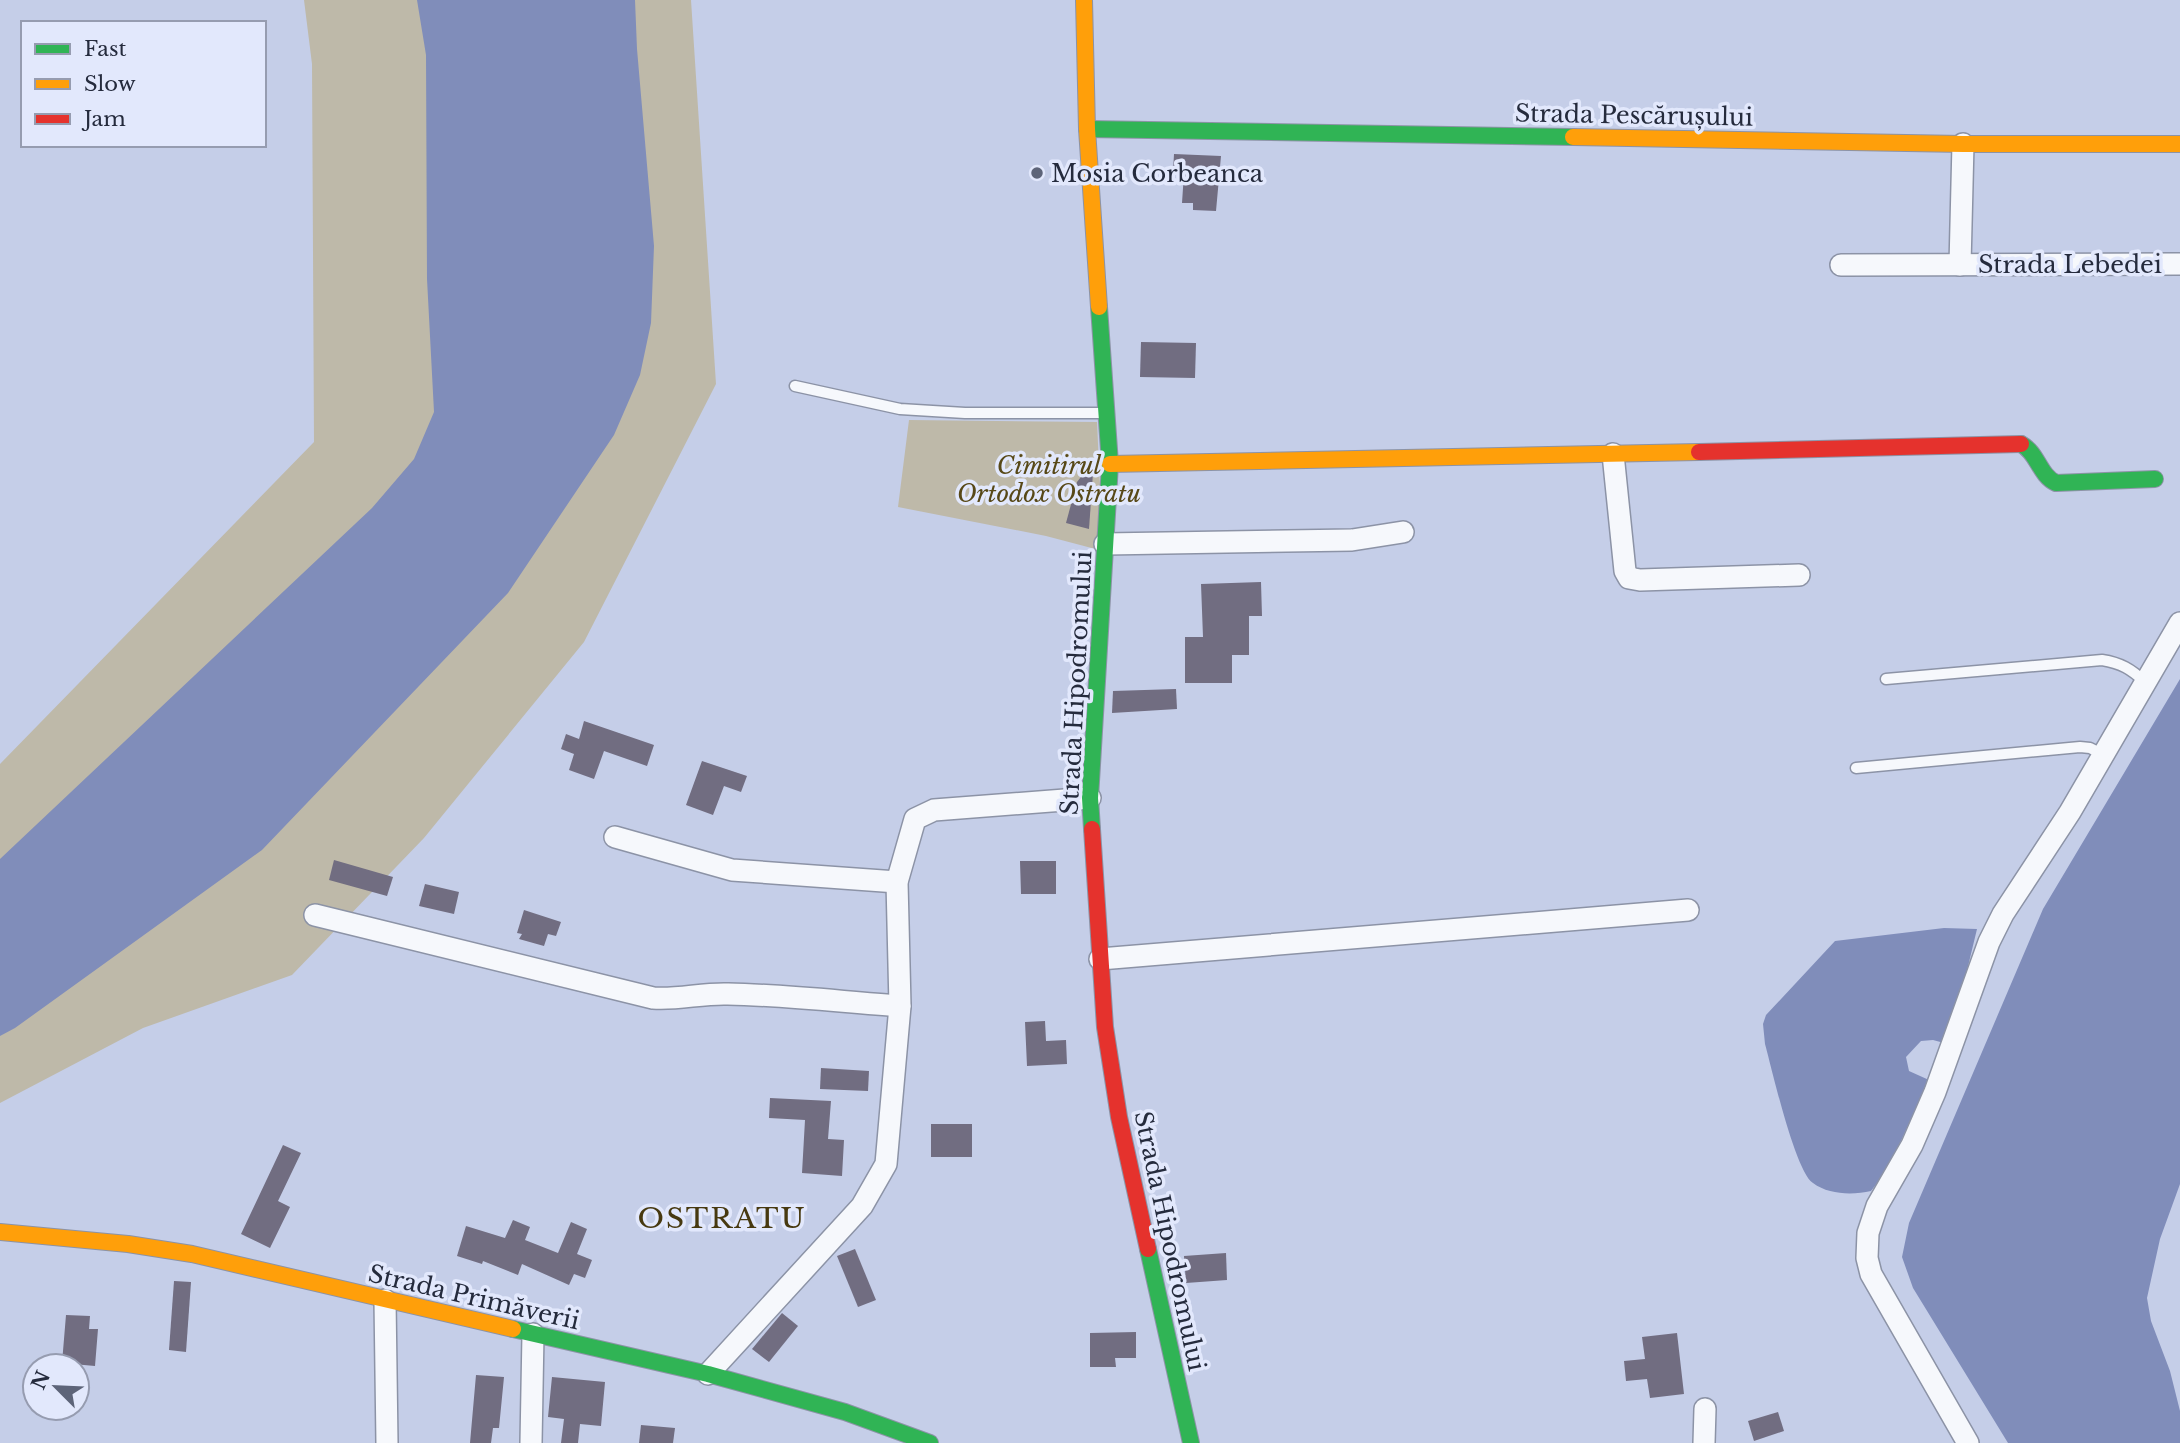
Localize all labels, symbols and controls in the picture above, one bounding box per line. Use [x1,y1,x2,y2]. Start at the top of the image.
legend [21,21,266,147]
text: Fast [84,36,126,62]
text: Slow [84,71,136,97]
street label: Strada Pescărușului [1515,98,1753,132]
text: Jam [81,106,126,132]
place label: Mosia Corbeanca [1051,159,1264,188]
marker: Mosia Corbeanca [1029,165,1045,181]
street label: Strada Lebedei [1978,250,2162,279]
park label: Cimitirul Ortodox Ostratu [957,451,1141,508]
street label: Strada Hipodromului [1055,550,1097,816]
street label: Strada Hipodromului [1128,1109,1212,1373]
district label: OSTRATU [637,1201,807,1236]
street label: Strada Primăverii [366,1259,582,1335]
north arrow [21,1352,91,1422]
text: N [27,1367,55,1393]

